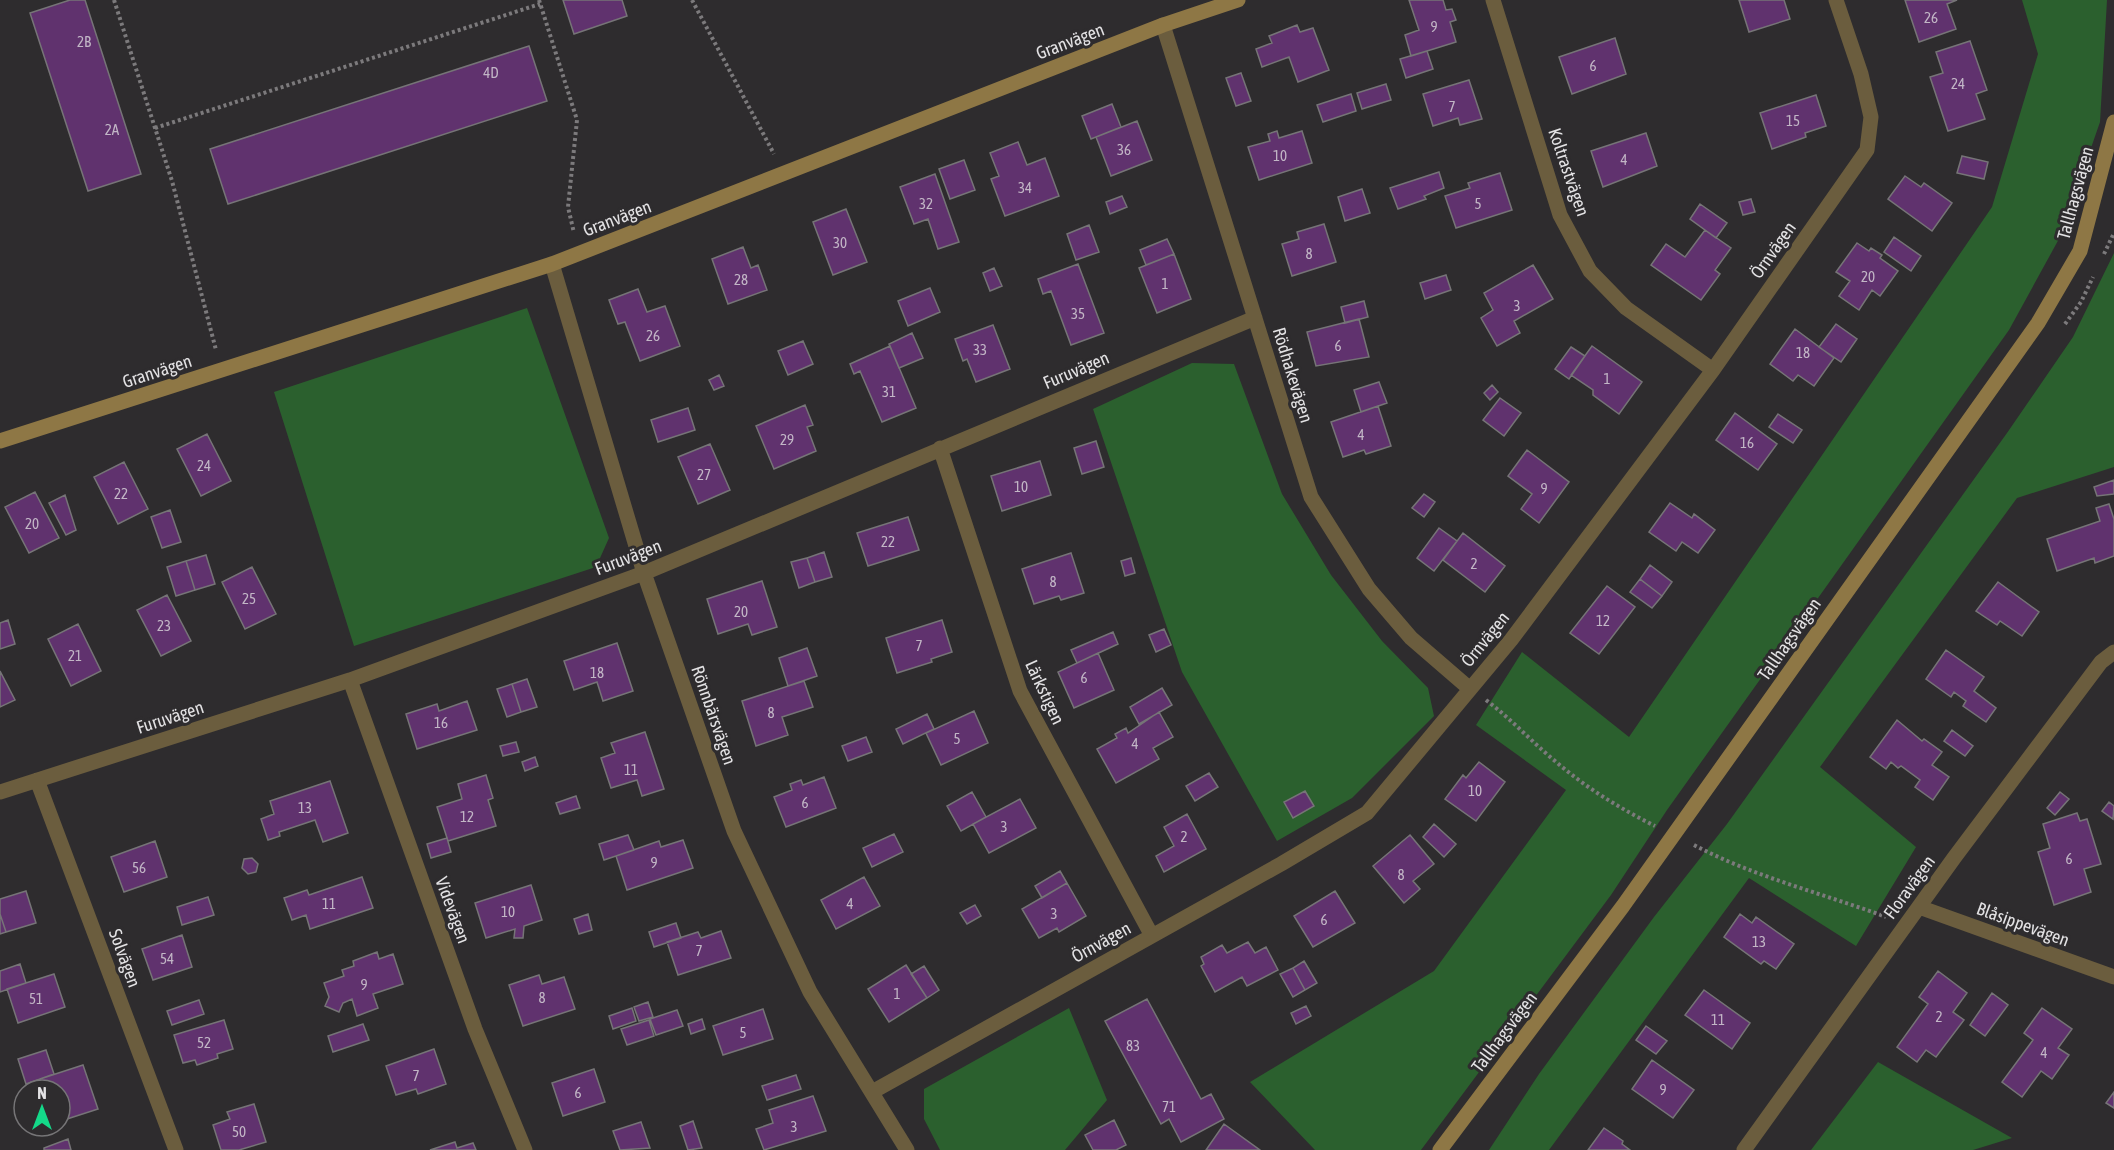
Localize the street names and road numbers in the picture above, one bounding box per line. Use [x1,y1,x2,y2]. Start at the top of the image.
street label: Granvägen [1033,18,1107,64]
street label: Koltrastvägen [1544,125,1594,219]
street label: Tallhagsvägen [2052,144,2098,242]
street label: Granvägen [580,195,654,241]
street label: Örnvägen [1746,218,1800,282]
street label: Rödhakevägen [1269,325,1317,425]
street label: Furuvägen [1040,347,1112,393]
street label: Granvägen [120,350,194,392]
street label: Furuvägen [592,535,664,579]
street label: Tallhagsvägen [1753,594,1825,684]
street label: Örnvägen [1457,607,1513,671]
street label: Lärkstigen [1021,657,1069,727]
street label: Rönnbärsvägen [687,663,741,767]
street label: Furuvägen [134,696,206,738]
street label: Floravägen [1879,851,1939,923]
street label: Videvägen [431,874,475,946]
street label: Blåsippevägen [1974,898,2072,950]
street label: Örnvägen [1068,917,1134,967]
street label: Solvägen [105,926,145,990]
street label: Tallhagsvägen [1467,987,1541,1077]

